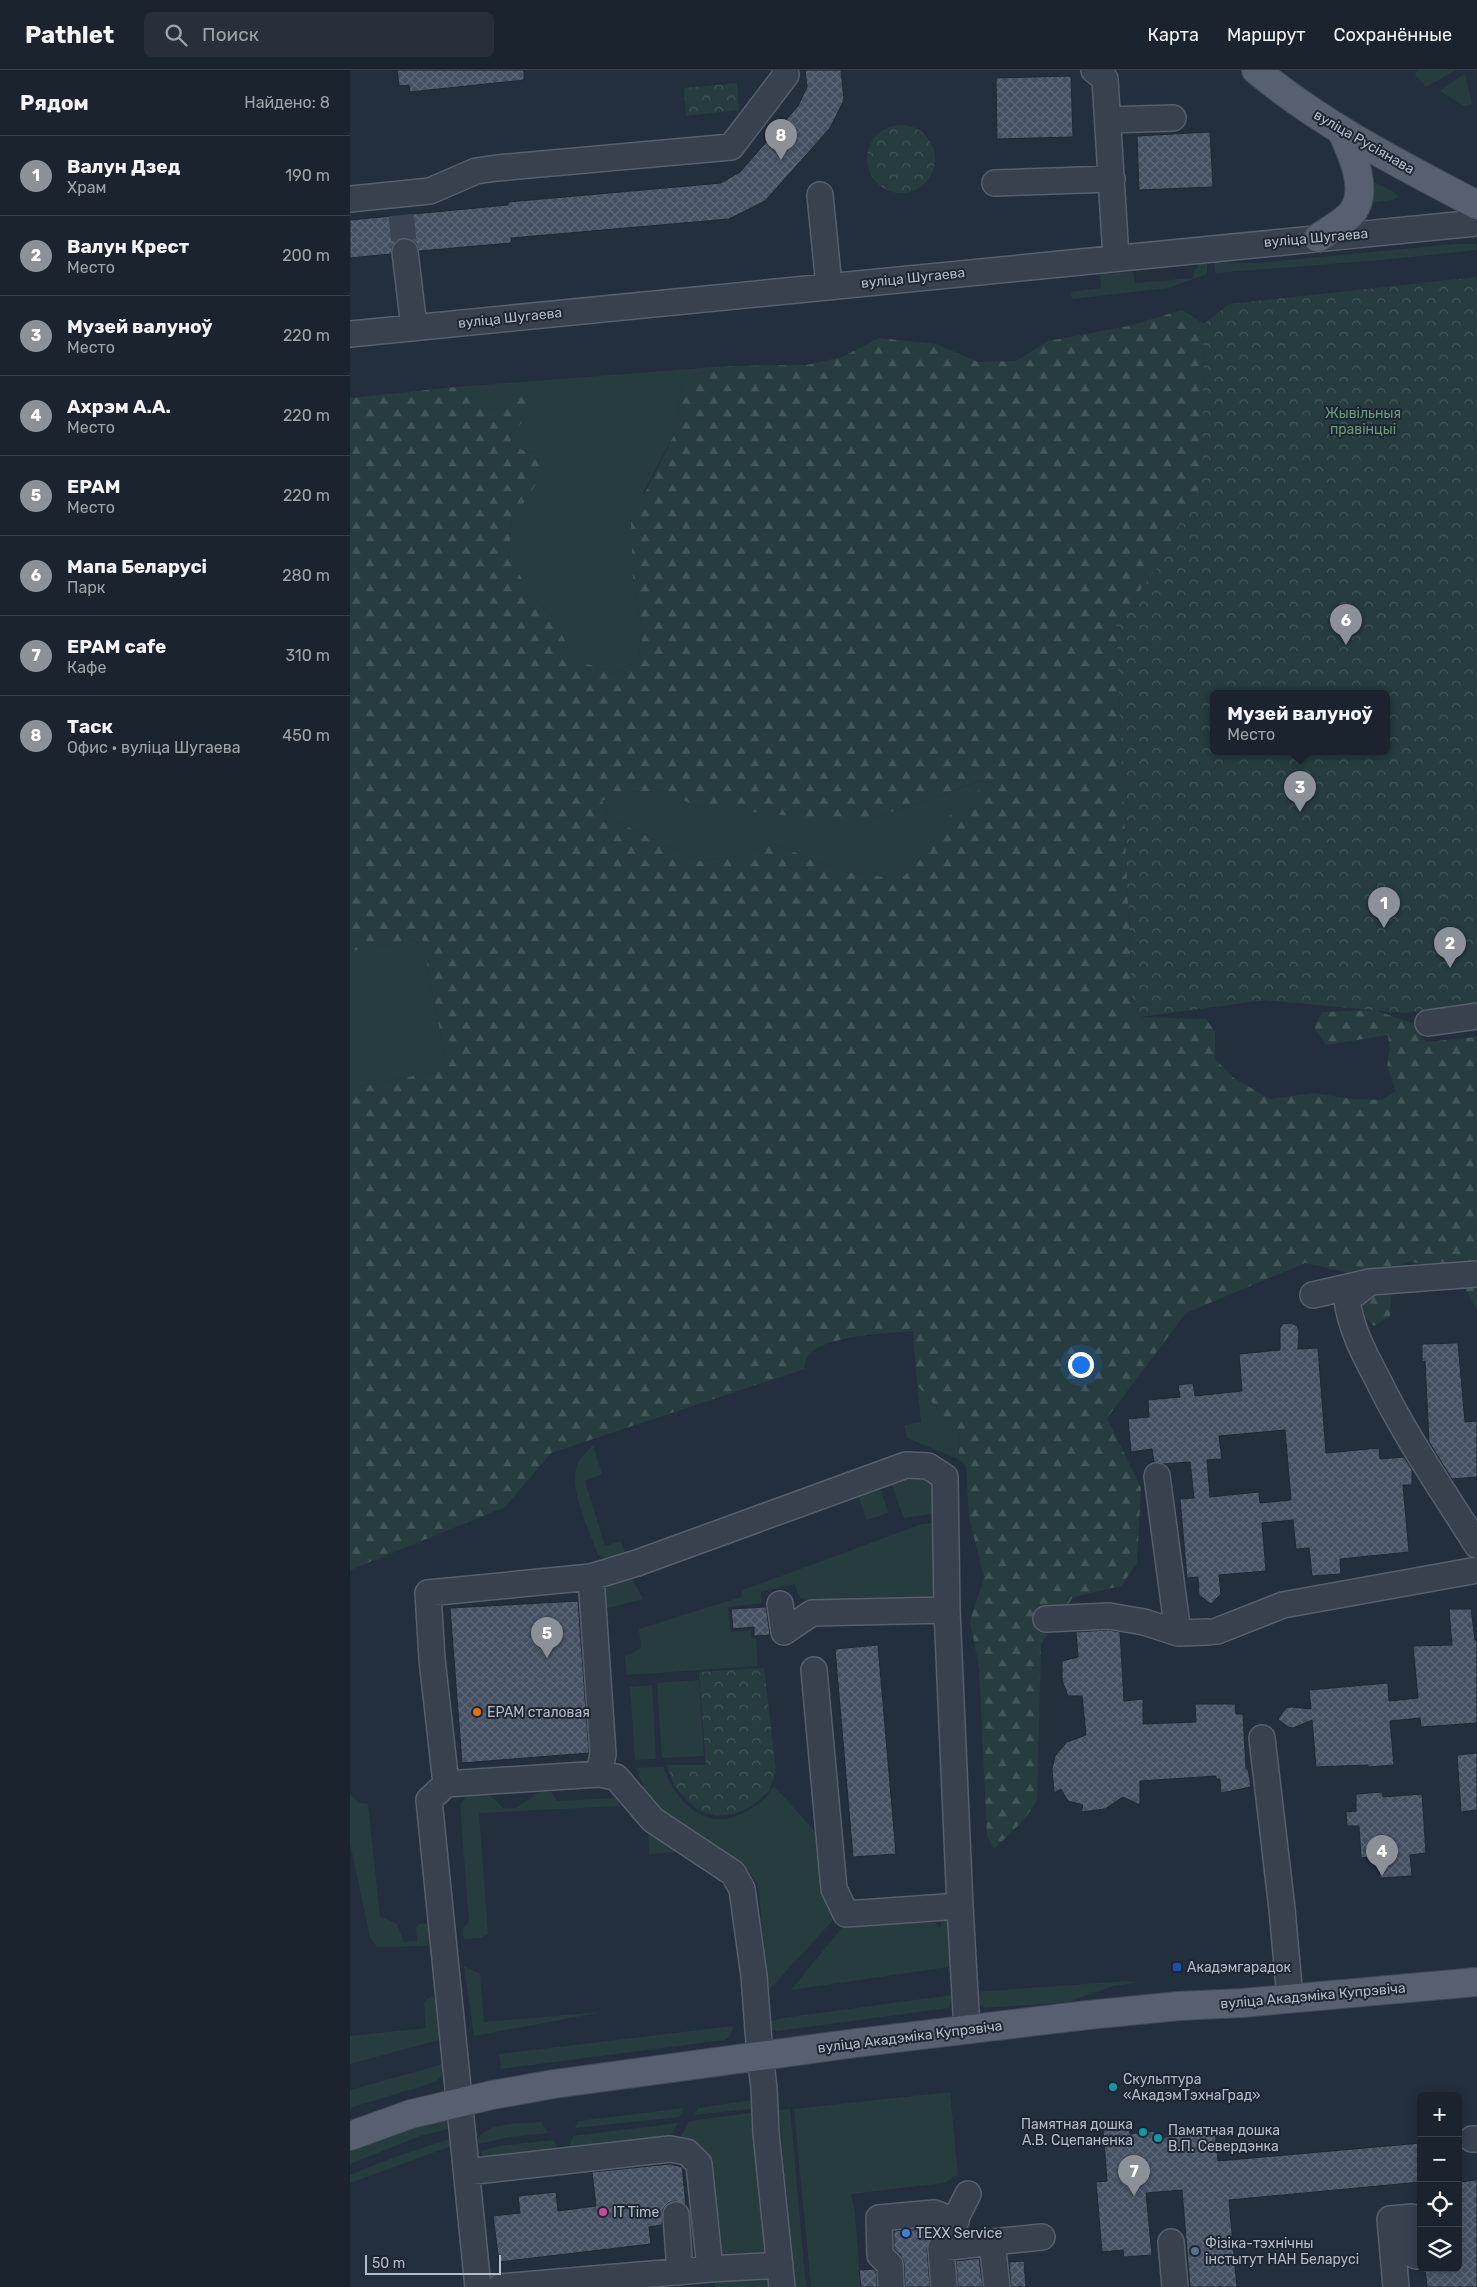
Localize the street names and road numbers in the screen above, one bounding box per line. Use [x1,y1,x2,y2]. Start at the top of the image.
street label: вуліца Русіянава [1311,106,1417,178]
street label: вуліца Шугаева [1263,225,1369,251]
street label: вуліца Шугаева [860,264,966,292]
street label: вуліца Шугаева [457,304,563,332]
street label: вуліца Акадэміка Купрэвіча [1220,1979,1406,2013]
street label: вуліца Акадэміка Купрэвіча [817,2017,1003,2057]

